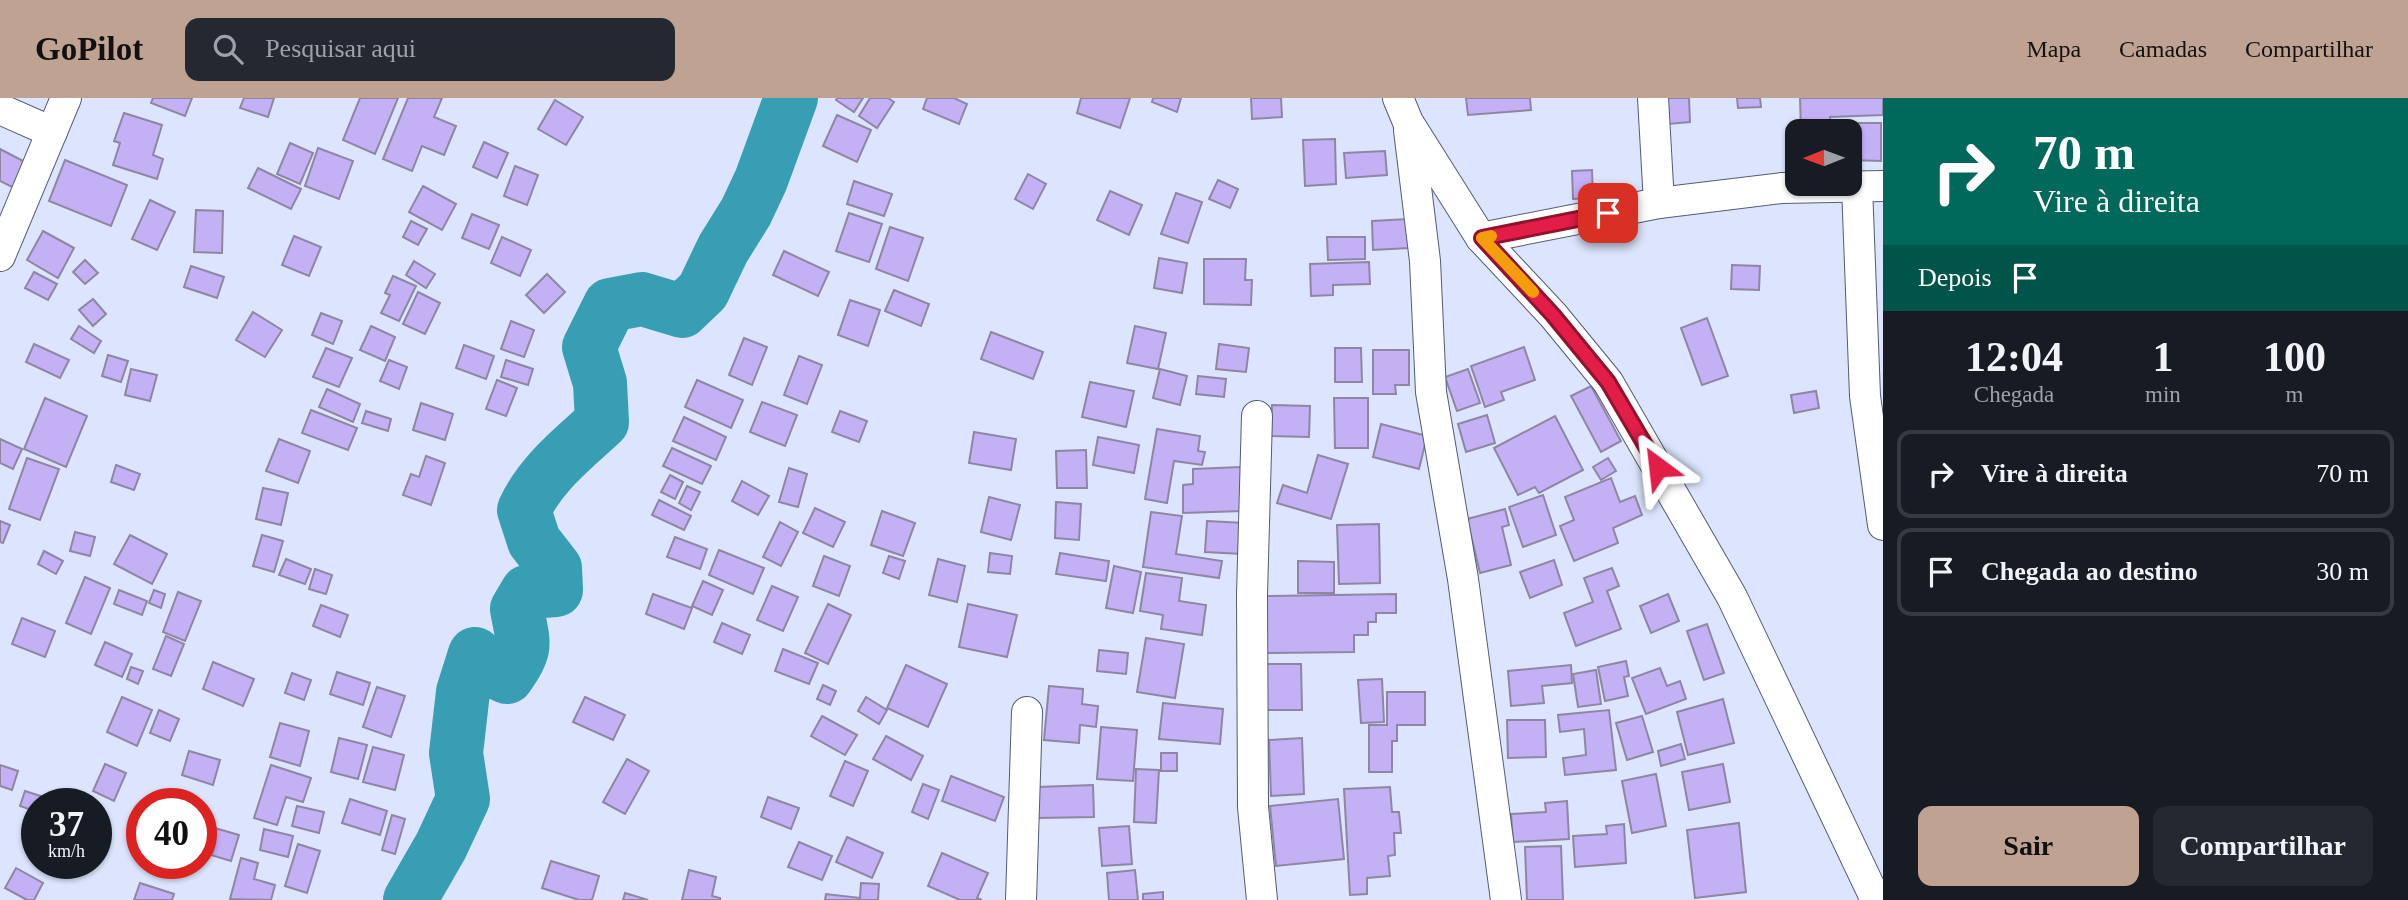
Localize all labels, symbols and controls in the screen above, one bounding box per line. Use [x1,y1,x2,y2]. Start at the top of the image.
search box [185,18,675,81]
icon: search [209,30,247,68]
text: GoPilot [35,31,143,67]
text: Pesquisar aqui [265,34,416,63]
text: Mapa [2026,36,2081,62]
text: Camadas [2119,36,2207,62]
text: Compartilhar [2245,36,2373,62]
north arrow [1785,119,1862,196]
map controls [1785,119,1862,196]
text: 70 m [2033,125,2135,180]
icon: right [1918,126,2009,217]
pin [1578,183,1638,243]
text: Vire à direita [2033,183,2200,219]
icon: arrive [1589,194,1627,232]
icon: arrive [2006,259,2044,297]
text: Depois [1918,263,1992,292]
text: 12:04 [1965,334,2063,380]
text: 1 [2152,334,2173,380]
text: 100 [2263,334,2326,380]
text: Chegada [1974,382,2054,407]
text: min [2145,382,2181,407]
text: m [2285,382,2303,407]
position arrow [1621,430,1695,504]
icon: right [1922,455,1960,493]
text: Vire à direita [1981,459,2128,488]
text: 70 m [2316,459,2369,488]
icon: arrive [1922,553,1960,591]
text: Chegada ao destino [1981,557,2198,586]
text: 30 m [2316,557,2369,586]
speed limit sign: 40 [126,788,217,879]
text: 37 [49,805,84,844]
button: Sair [1918,806,2139,886]
button: Compartilhar [2153,806,2373,886]
text: km/h [48,841,85,861]

